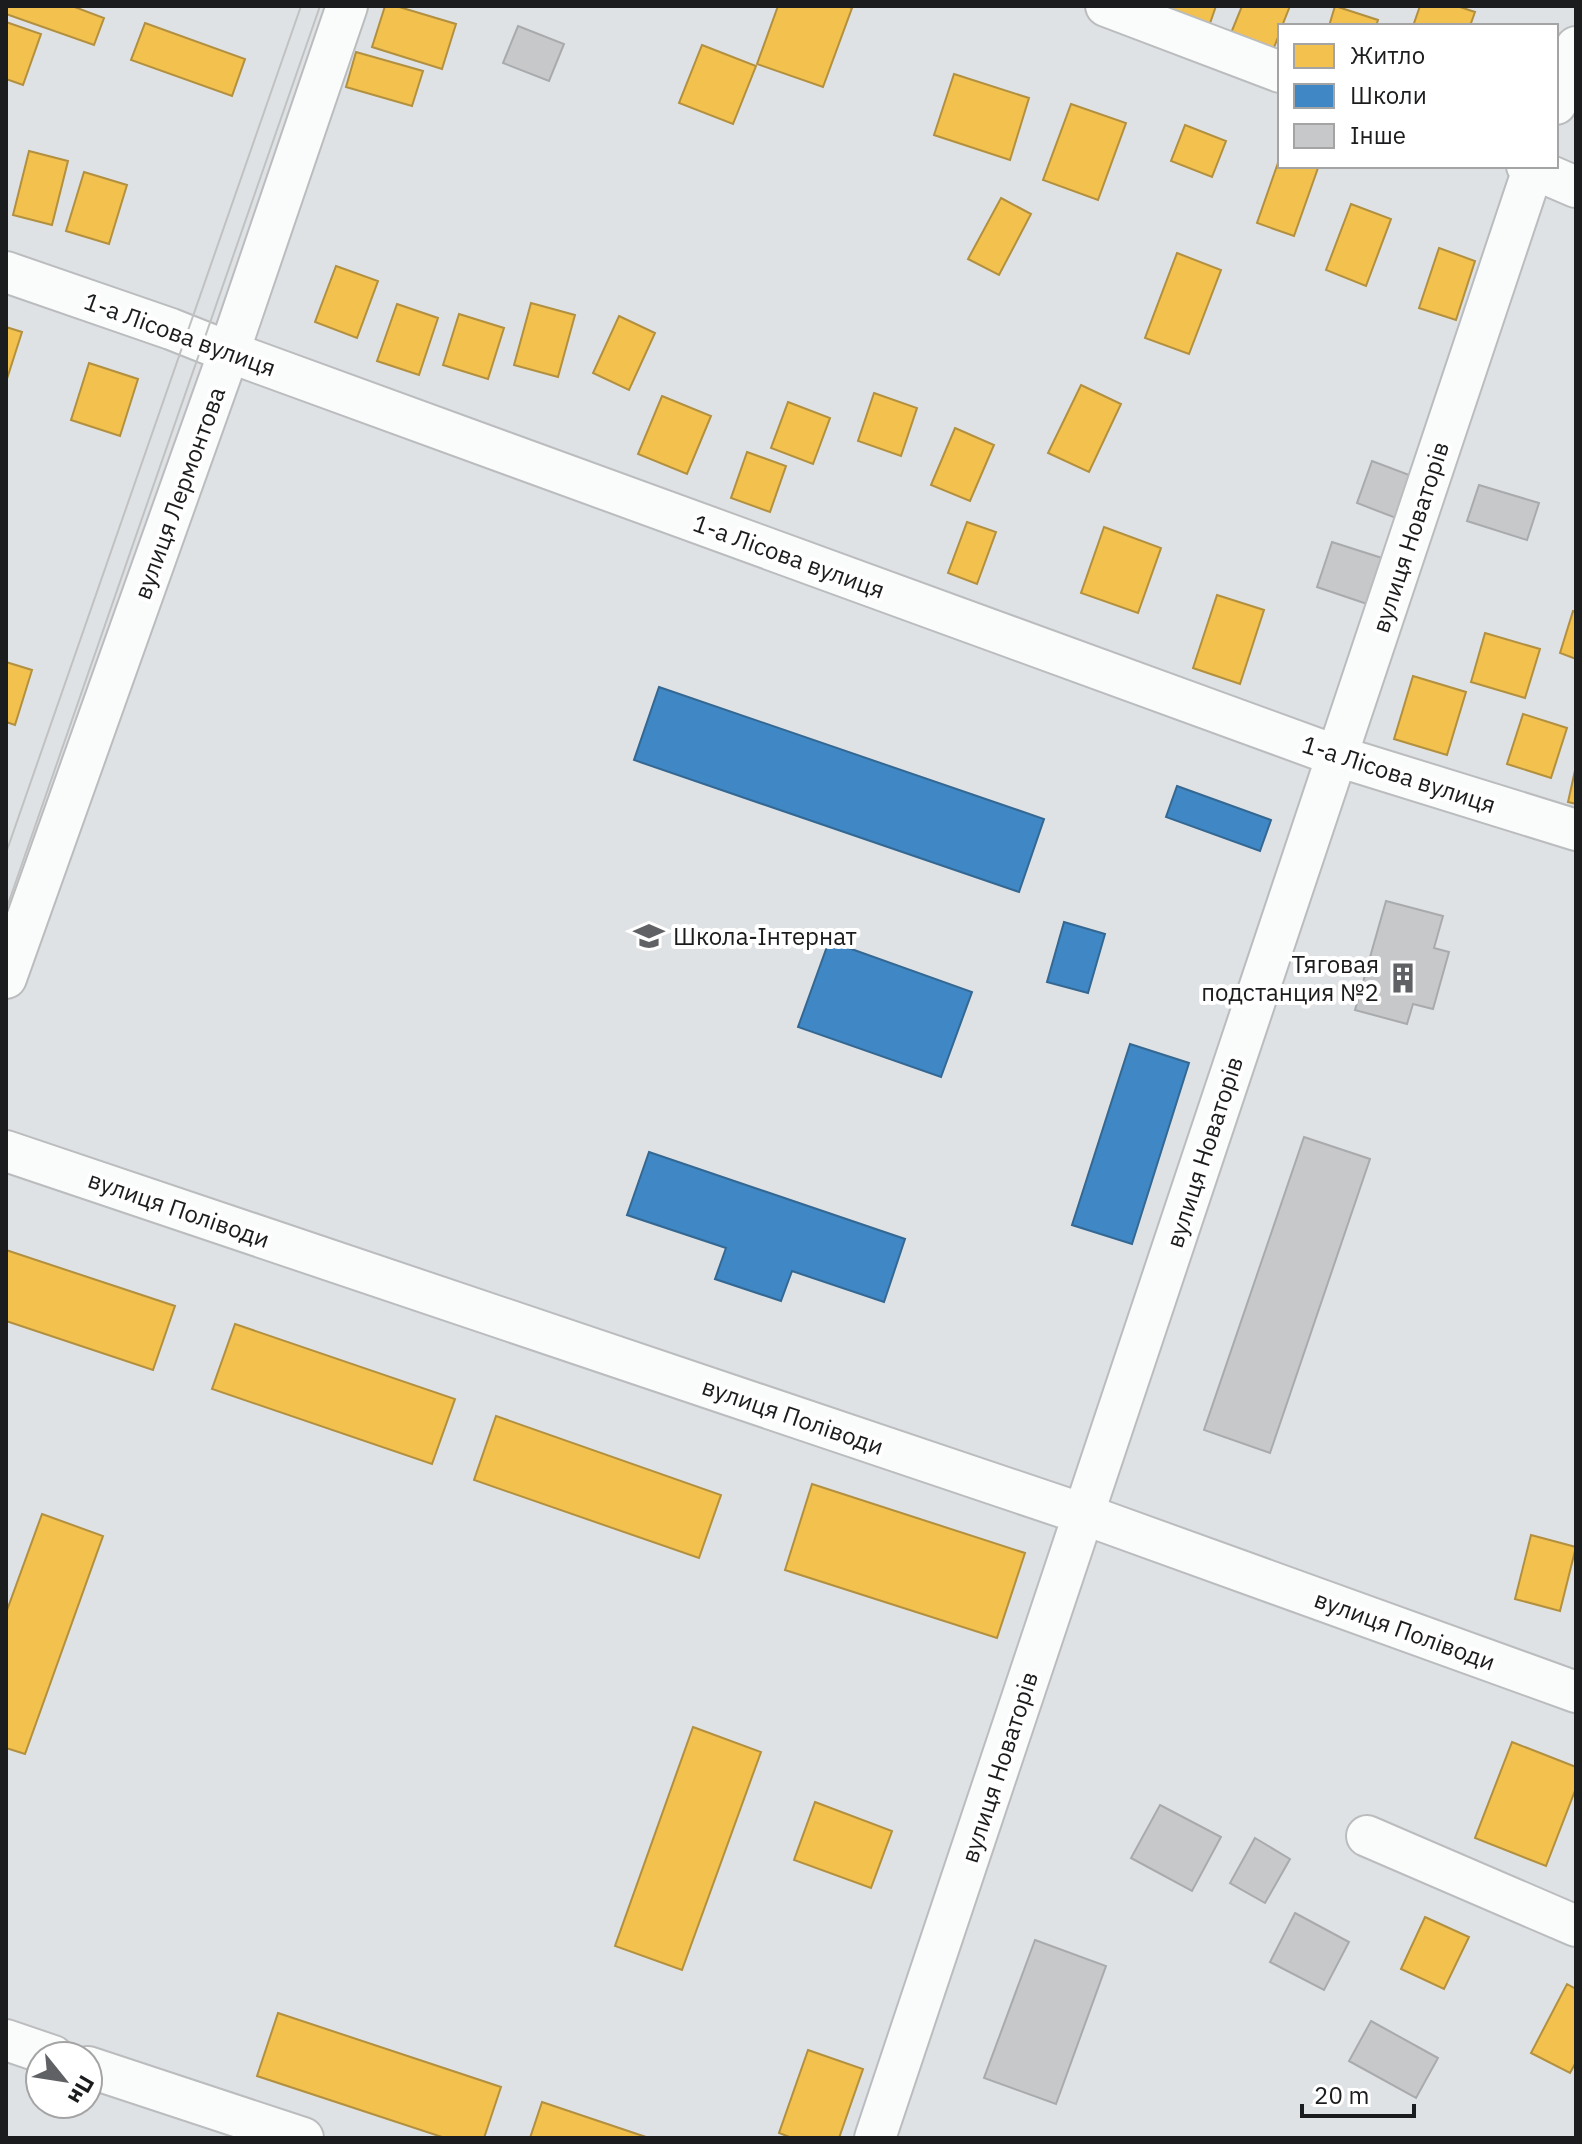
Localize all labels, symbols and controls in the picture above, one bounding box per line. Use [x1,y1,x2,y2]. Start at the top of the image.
legend [1278,24,1558,168]
text: Житло [1350,39,1425,71]
text: Школи [1350,79,1427,111]
text: Інше [1350,119,1406,151]
street label: 1-а Лісова вулиця [80,284,280,384]
street label: вулиця Лермонтова [126,382,232,604]
street label: вулиця Новаторів [1364,437,1456,637]
street label: 1-а Лісова вулиця [689,506,889,606]
street label: 1-а Лісова вулиця [1298,728,1500,820]
school or university icon: Школа-Інтернат [632,919,666,953]
place label: Школа-Інтернат [673,920,857,952]
place label: Тяговая подстанция №2 [1201,948,1379,1008]
building icon: Тяговая подстанция №2 [1386,961,1420,995]
street label: вулиця Новаторів [1158,1052,1250,1252]
street label: вулиця Поліводи [84,1163,274,1255]
street label: вулиця Поліводи [698,1370,888,1462]
street label: вулиця Поліводи [1310,1582,1500,1678]
street label: вулиця Новаторів [953,1667,1045,1867]
north arrow [24,2040,104,2120]
scale bar [1302,2068,1414,2118]
text: Пн [62,2070,102,2110]
text: 20 m [1314,2079,1369,2111]

